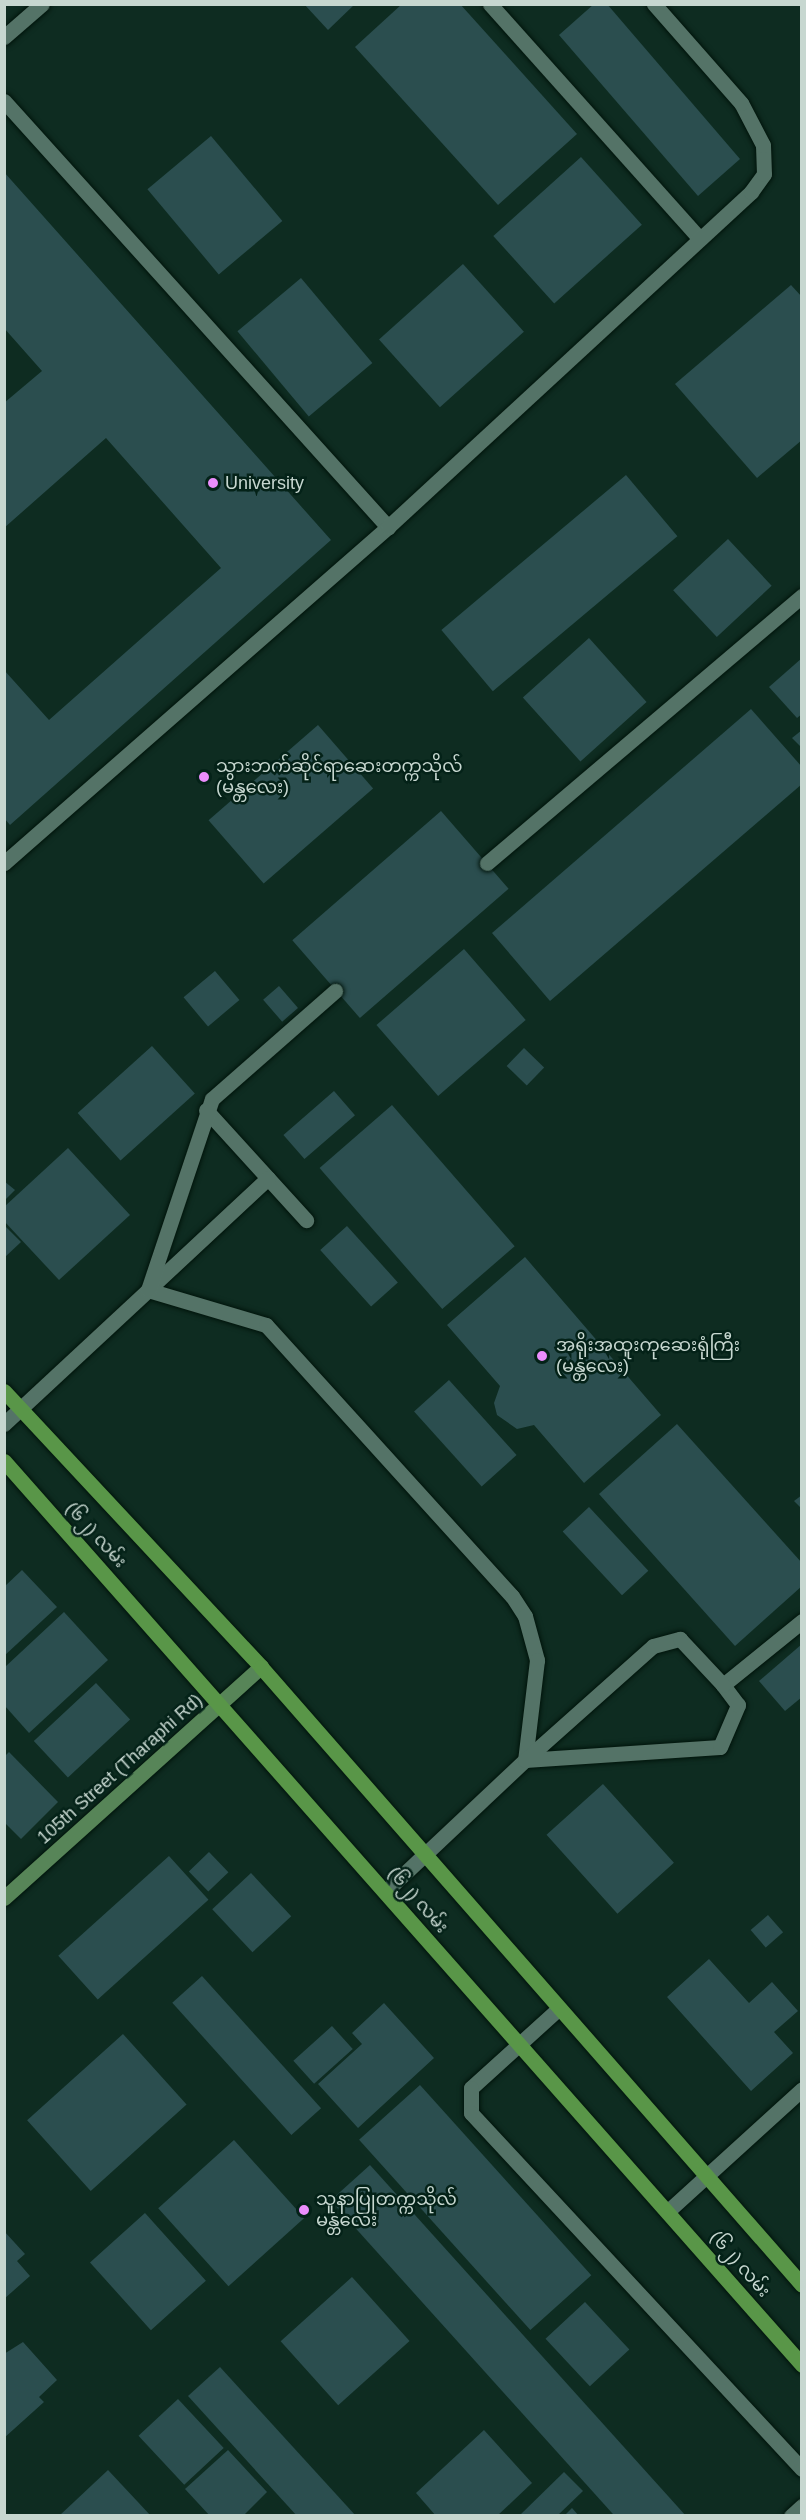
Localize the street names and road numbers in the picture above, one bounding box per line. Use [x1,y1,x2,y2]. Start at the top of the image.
street label: (၆၂) လမ်း [61,1498,131,1572]
street label: 105th Street (Tharaphi Rd) [33,1689,207,1849]
street label: (၆၂) လမ်း [383,1862,453,1938]
street label: (၆၂) လမ်း [705,2226,775,2302]

